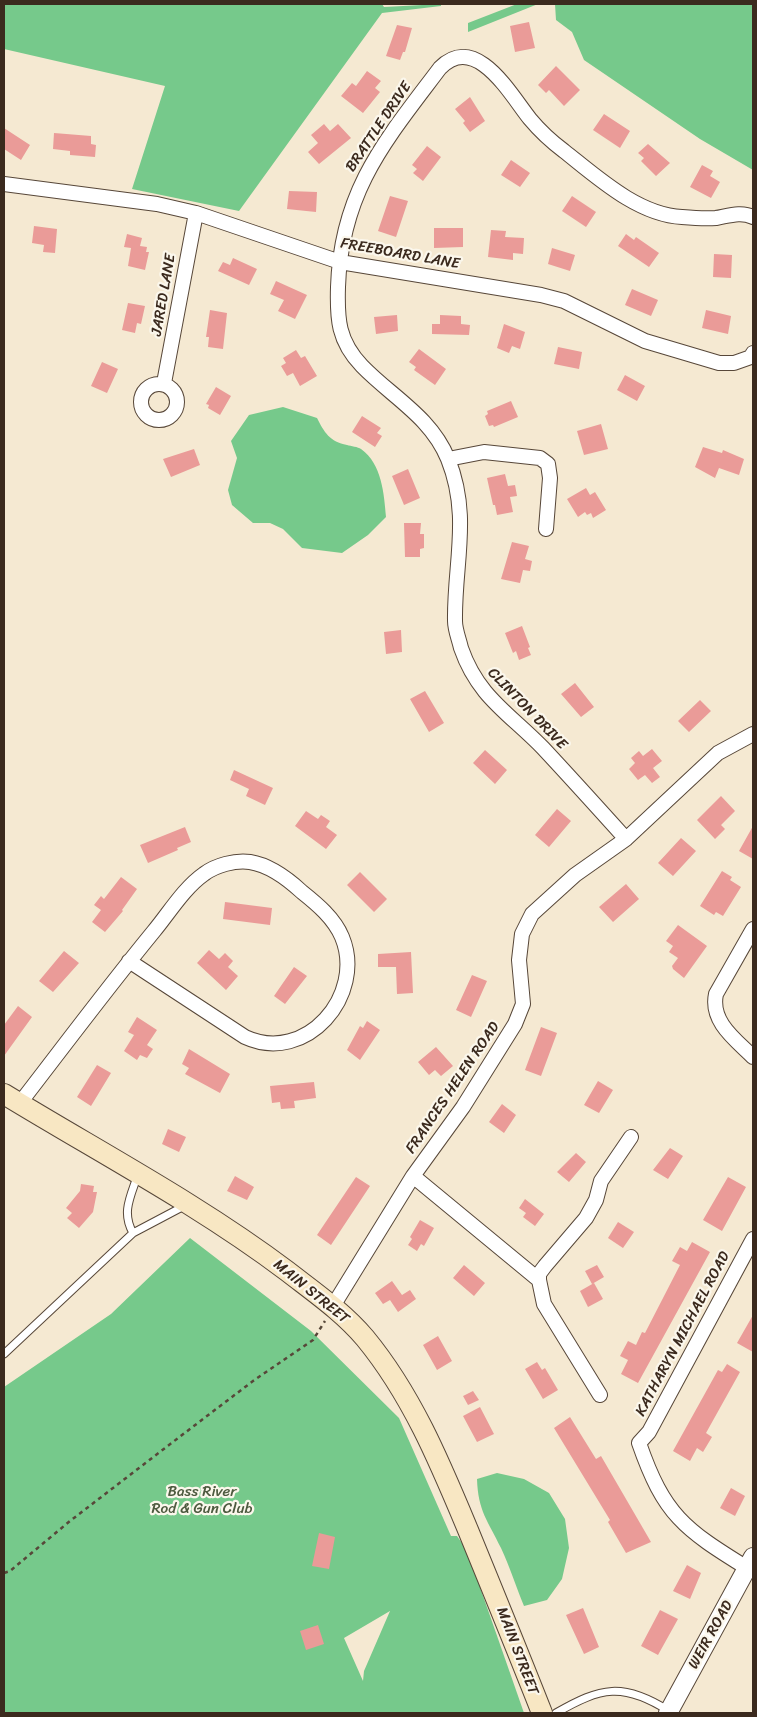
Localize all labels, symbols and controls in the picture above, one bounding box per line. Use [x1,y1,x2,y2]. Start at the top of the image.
street label: BRATTLE DRIVE [342,79,416,175]
street label: FREEBOARD LANE [339,235,461,273]
street label: JARED LANE [148,253,180,337]
street label: CLINTON DRIVE [484,664,570,754]
street label: FRANCES HELEN ROAD [402,1019,504,1157]
street label: KATHARYN MICHAEL ROAD [632,1249,734,1419]
street label: MAIN STREET [269,1256,353,1328]
park label: Bass River Rod & Gun Club [152,1483,252,1518]
street label: WEIR ROAD [685,1598,737,1672]
street label: MAIN STREET [492,1605,542,1697]

